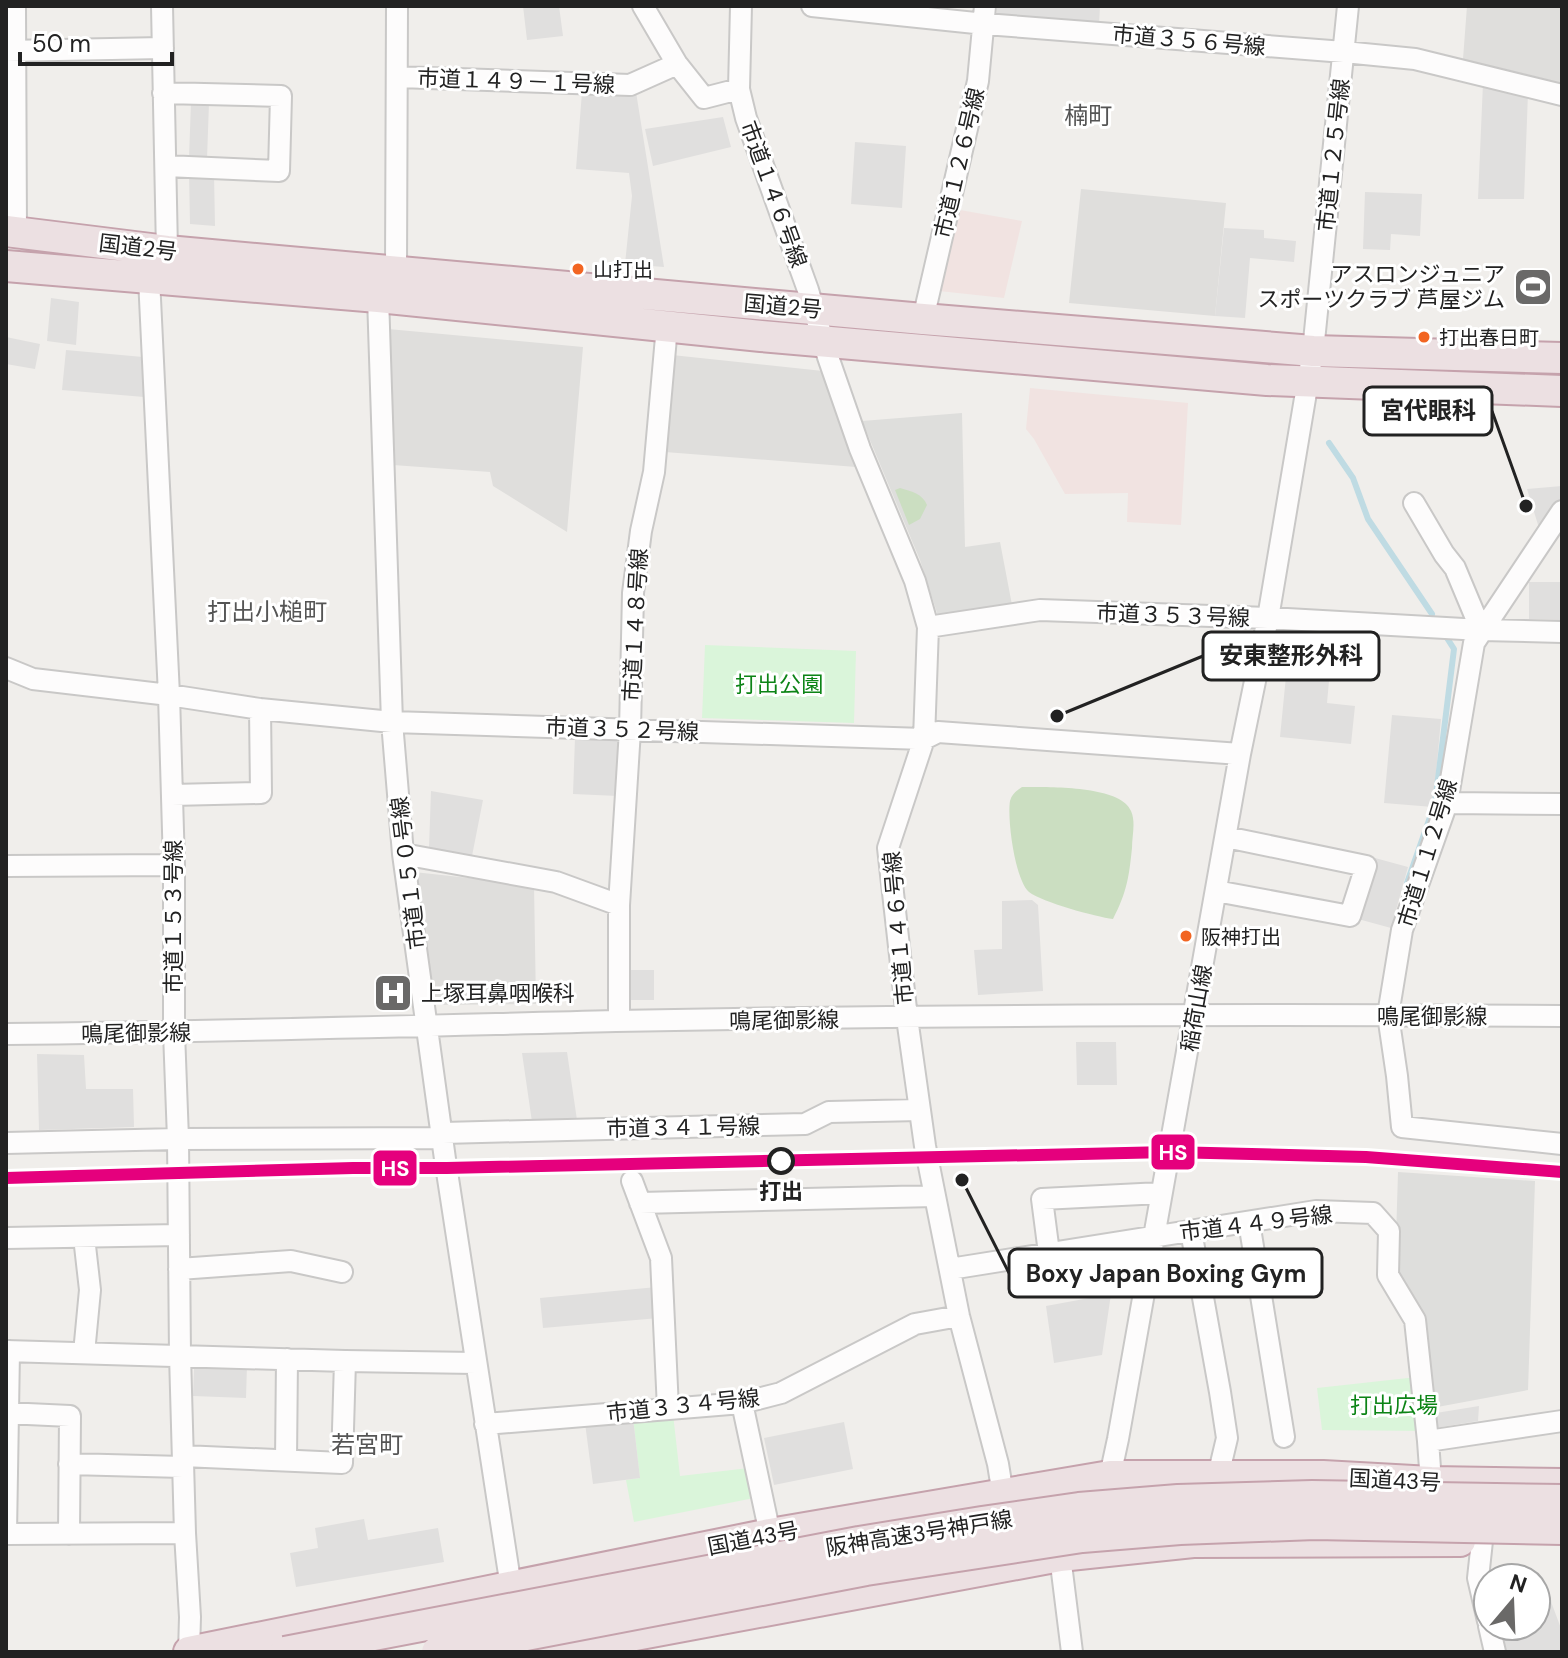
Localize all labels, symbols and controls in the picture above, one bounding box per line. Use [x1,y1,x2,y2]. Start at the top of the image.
scale bar [20,16,172,66]
street label: 市道３５６号線 [1111,19,1267,62]
text: 50 m [32,28,91,59]
street label: 市道１４９－１号線 [417,64,615,99]
street label: 市道１２５号線 [1311,77,1356,233]
street label: 市道１２６号線 [928,85,991,241]
district label: 楠町 [1064,100,1112,131]
street label: 市道１４６号線 [734,117,813,271]
street label: 国道2号 [97,228,179,267]
place label: 山打出 [593,257,653,283]
place label: アスロンジュニア スポーツクラブ 芦屋ジム [1258,260,1505,314]
marker: 山打出 [570,261,586,277]
sports icon: アスロンジュニア スポーツクラブ 芦屋ジム [1512,266,1554,308]
street label: 国道2号 [742,289,823,324]
place label: 打出春日町 [1439,325,1539,351]
marker: 打出春日町 [1416,329,1432,345]
callout: 宮代眼科 [1364,387,1492,435]
text: 宮代眼科 [1380,395,1476,426]
street label: 市道１４８号線 [617,547,654,703]
district label: 打出小槌町 [207,596,327,627]
street label: 市道３５３号線 [1096,598,1250,633]
callout: 安東整形外科 [1203,632,1379,680]
text: 安東整形外科 [1219,640,1363,671]
park label: 打出公園 [735,670,823,699]
street label: 市道３５２号線 [545,712,699,747]
street label: 市道１１２号線 [1391,775,1464,931]
street label: 市道１５０号線 [385,795,432,951]
street label: 市道１５３号線 [159,840,188,994]
street label: 市道１４６号線 [877,850,920,1006]
place label: 阪神打出 [1201,924,1281,950]
marker: 阪神打出 [1178,928,1194,944]
street label: 稲荷山線 [1175,962,1218,1054]
hospital icon: 上塚耳鼻咽喉科 [372,972,414,1014]
place label: 上塚耳鼻咽喉科 [421,979,575,1008]
street label: 鳴尾御影線 [1377,1002,1487,1031]
street label: 鳴尾御影線 [729,1005,839,1036]
street label: 鳴尾御影線 [81,1018,191,1049]
street label: 市道３４１号線 [606,1112,760,1143]
line badge: HS [1150,1133,1196,1171]
text: HS [1159,1138,1188,1167]
marker: 打出 [768,1148,794,1174]
line badge: HS [372,1149,418,1187]
text: HS [381,1154,410,1183]
place label: 打出 [759,1177,803,1206]
street label: 市道４４９号線 [1178,1200,1334,1247]
callout: Boxy Japan Boxing Gym [1009,1249,1322,1297]
text: Boxy Japan Boxing Gym [1026,1258,1306,1289]
street label: 市道３３４号線 [605,1383,761,1428]
park label: 打出広場 [1350,1391,1438,1420]
district label: 若宮町 [331,1429,403,1460]
street label: 国道43号 [1348,1464,1442,1497]
street label: 阪神高速3号神戸線 [823,1504,1015,1563]
street label: 国道43号 [705,1515,801,1562]
north arrow [1472,1562,1552,1642]
text: N [1506,1567,1531,1600]

